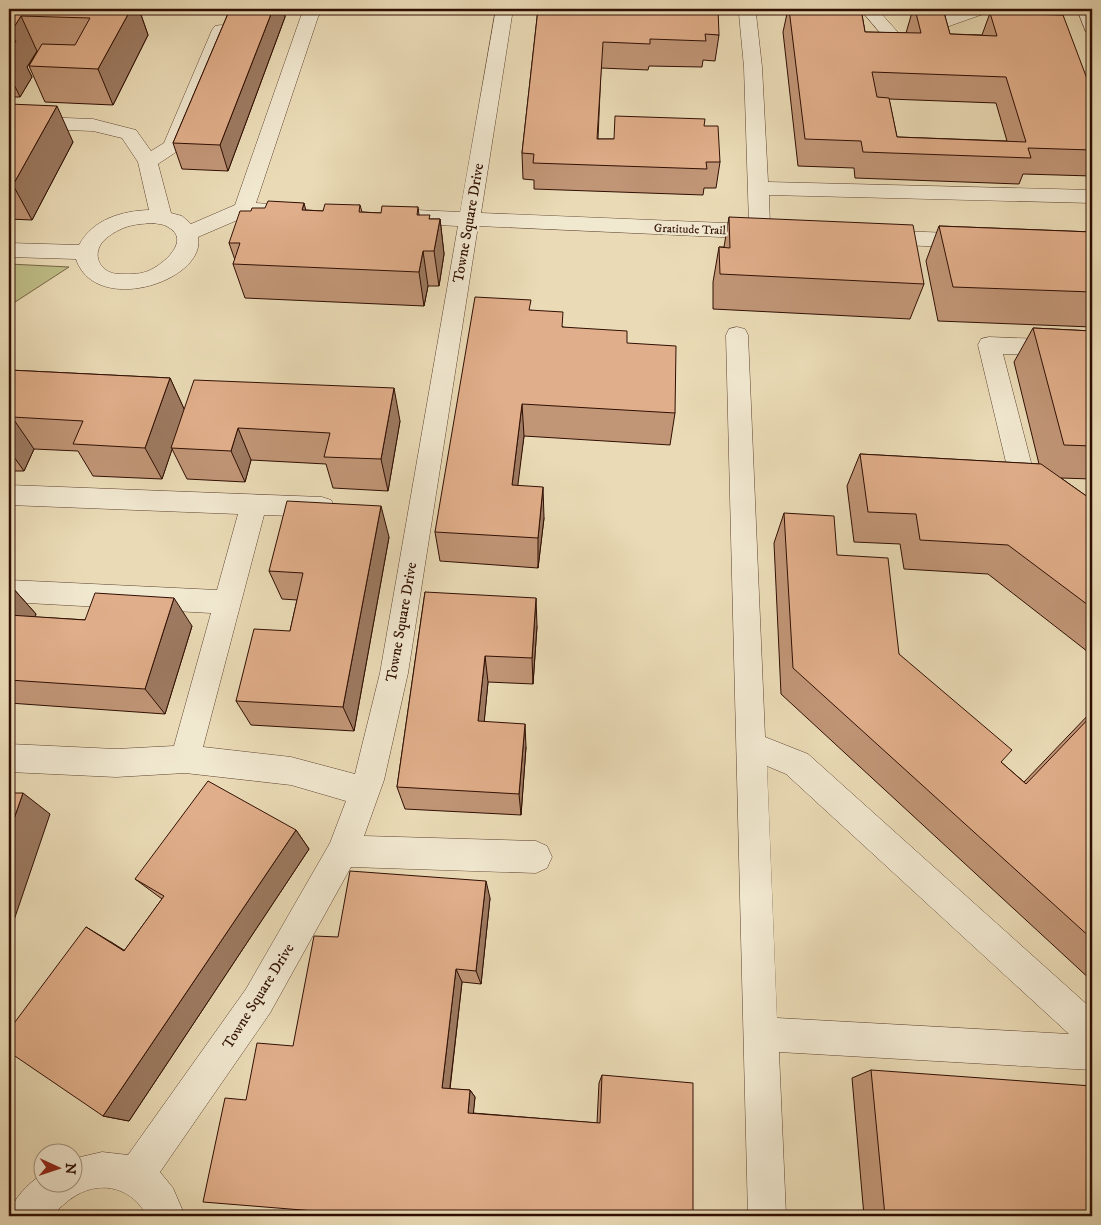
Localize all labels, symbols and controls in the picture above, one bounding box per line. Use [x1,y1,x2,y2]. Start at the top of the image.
street label: Towne Square Drive [449,162,488,284]
street label: Gratitude Trail [654,221,727,238]
street label: Towne Square Drive [382,561,421,683]
street label: Towne Square Drive [218,940,299,1053]
north arrow [32,1142,82,1192]
text: N [61,1162,79,1175]

